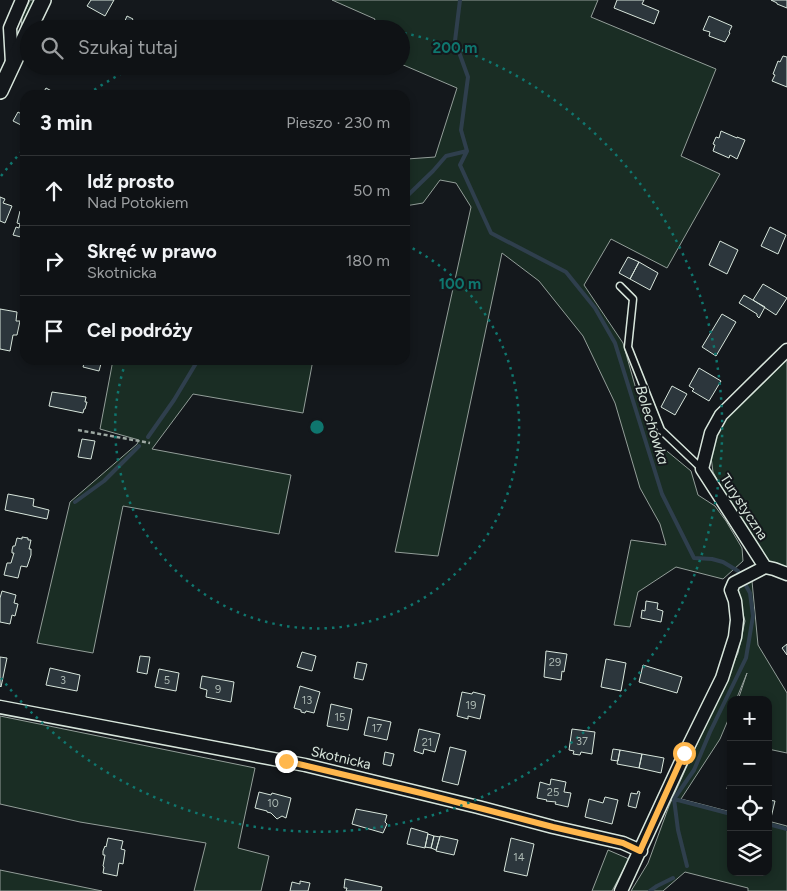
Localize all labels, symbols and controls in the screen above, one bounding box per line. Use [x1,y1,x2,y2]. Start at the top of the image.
search box [20,20,410,75]
icon: search [38,34,66,62]
text: Szukaj tutaj [78,36,178,59]
text: 200 m [433,39,477,57]
text: 3 min [40,110,92,135]
text: Pieszo · 230 m [286,113,390,132]
text: Idź prosto [87,170,174,193]
icon: ahead [40,177,68,205]
text: 50 m [353,181,390,200]
text: Nad Potokiem [87,193,188,212]
text: Skręć w prawo [87,240,217,263]
icon: right [40,247,68,275]
text: 180 m [346,251,390,270]
text: Skotnicka [87,263,157,282]
text: 100 m [439,275,481,293]
icon: arrive [40,317,68,345]
text: Cel podróży [87,319,193,342]
water label: Bolechówka [631,383,673,467]
centre of rings [308,418,326,436]
street label: Turystyczna [716,471,772,543]
house number: 29 [549,656,561,669]
house number: 3 [60,674,66,687]
house number: 5 [164,674,170,687]
house number: 9 [215,683,221,696]
house number: 13 [302,694,312,707]
map controls [727,696,772,876]
button: + [727,696,772,741]
house number: 19 [466,699,476,712]
house number: 15 [335,711,345,724]
house number: 17 [372,722,382,735]
house number: 37 [576,735,588,748]
house number: 21 [422,736,432,749]
button: − [727,741,772,786]
route start [673,742,696,765]
street label: Skotnicka [309,743,373,773]
route end [275,750,298,773]
house number: 25 [547,786,559,799]
button: locate [727,786,772,831]
house number: 10 [267,797,279,810]
button: layers [727,831,772,876]
house number: 14 [513,851,525,864]

